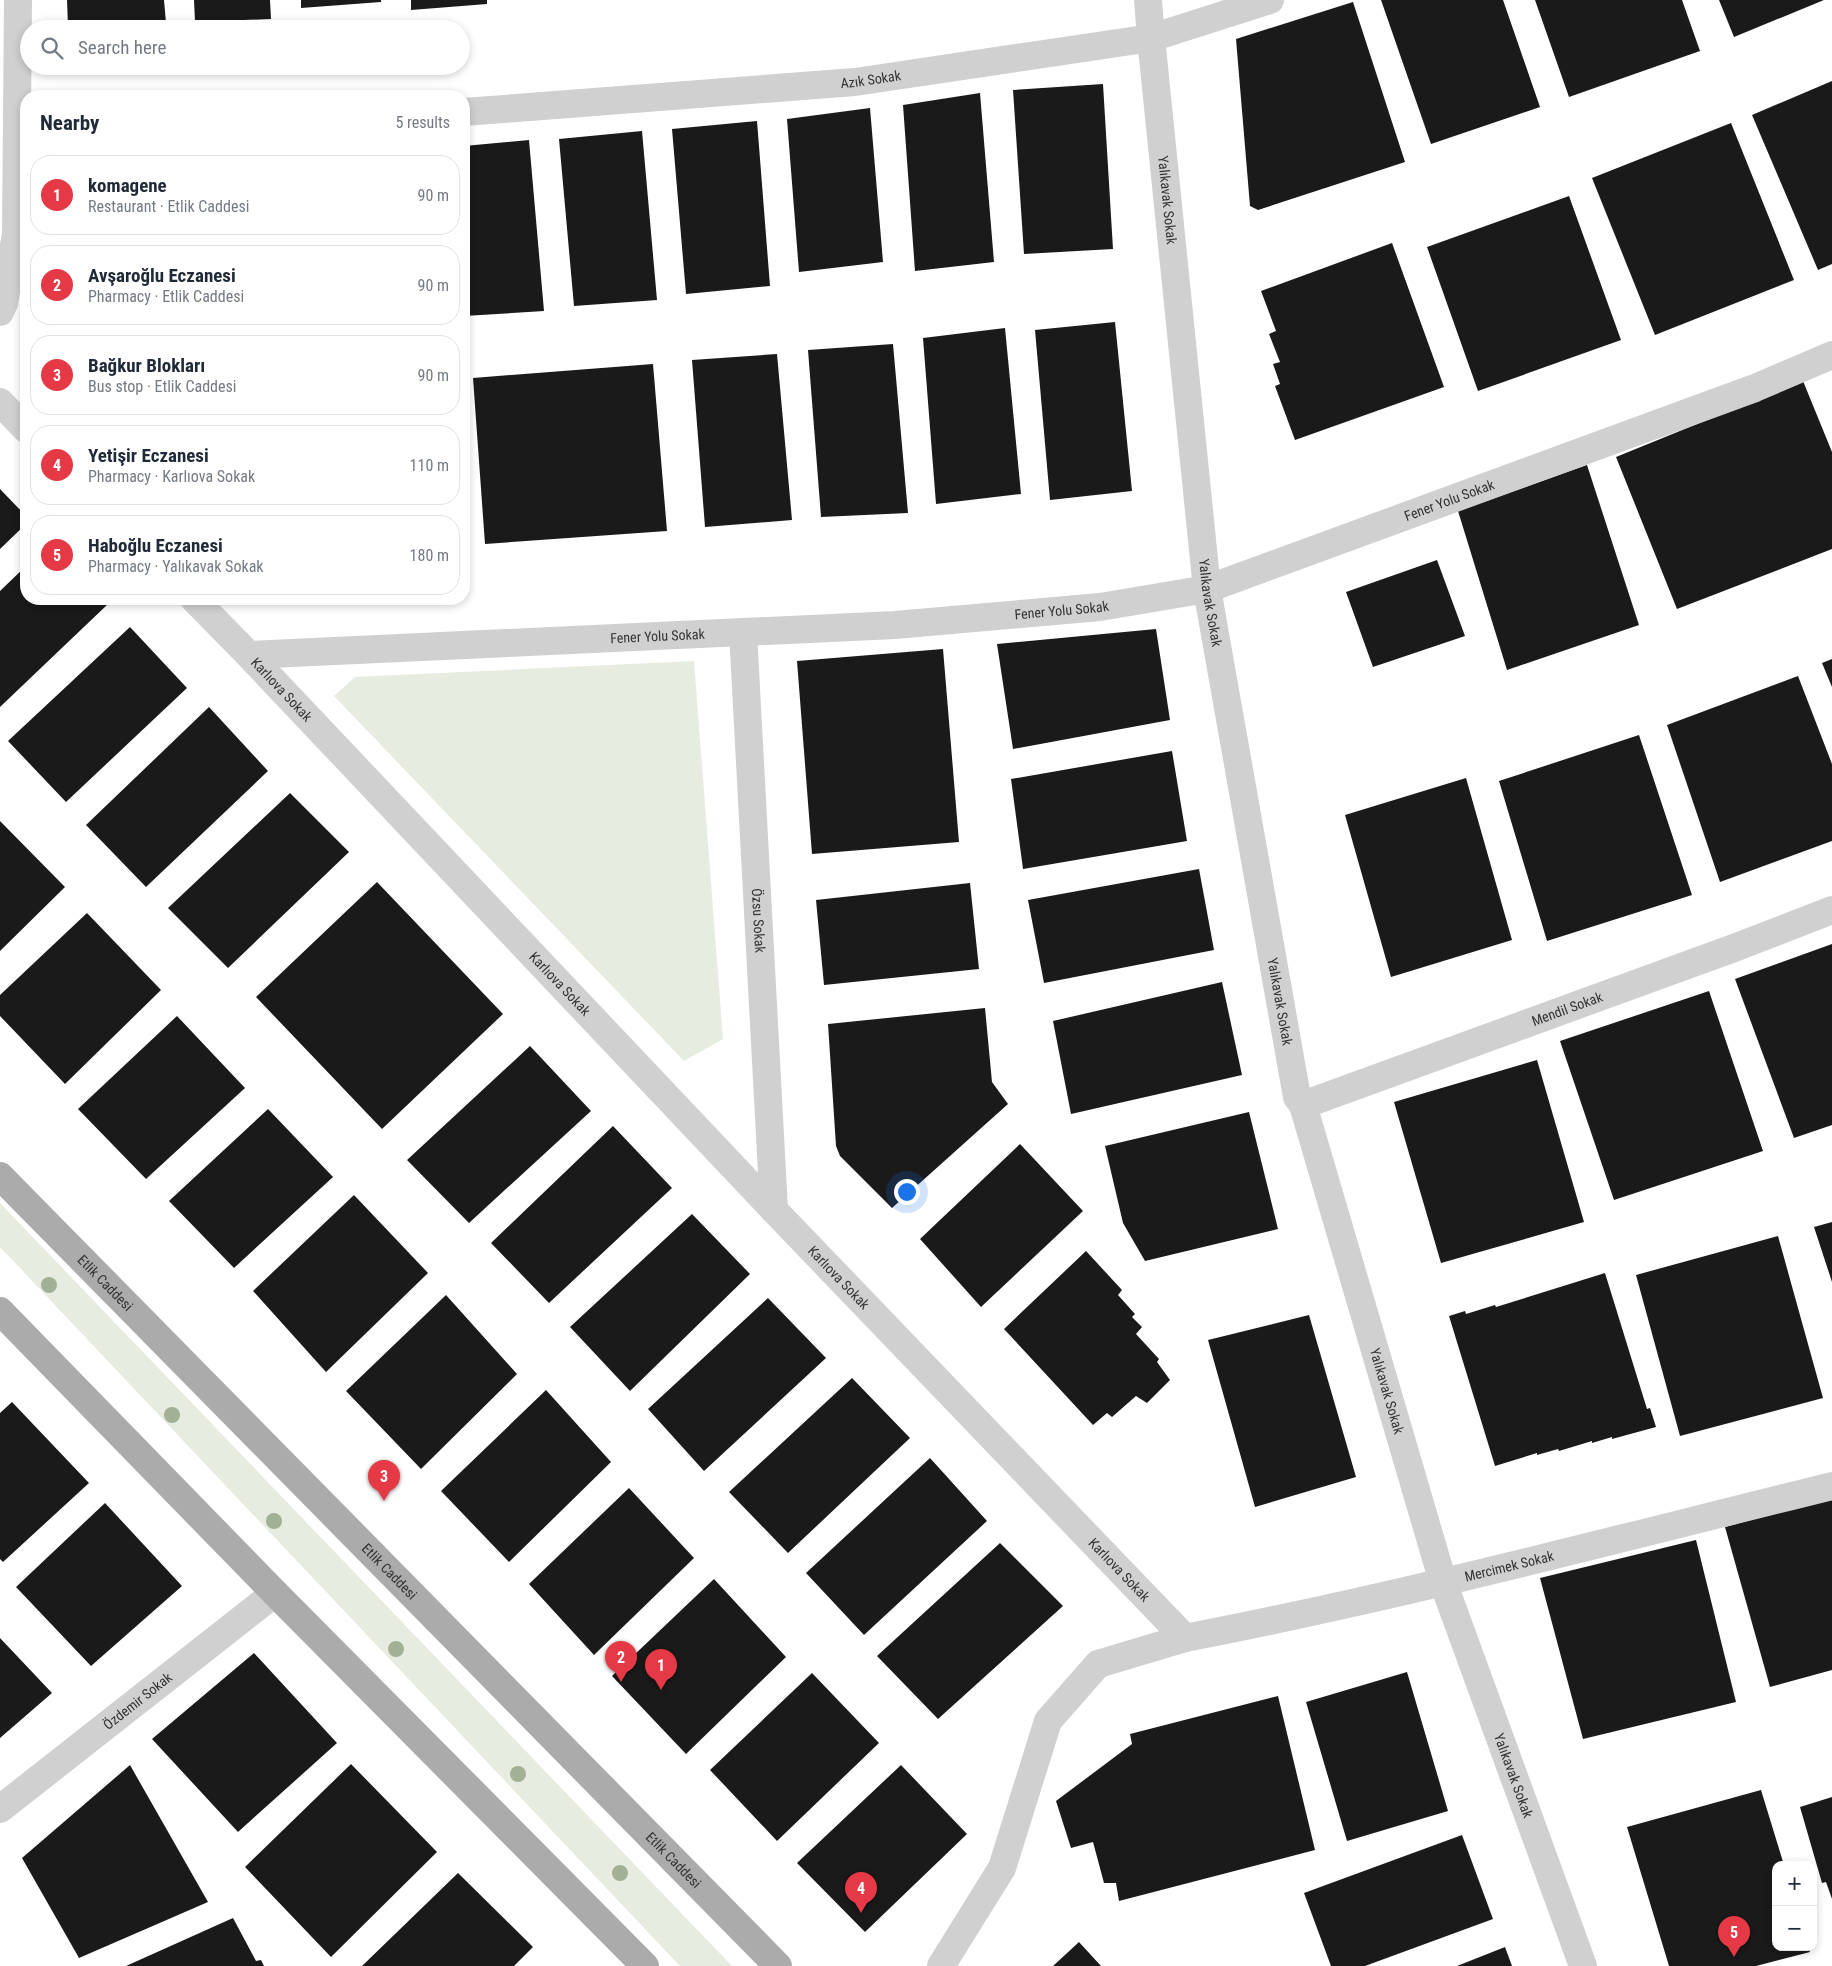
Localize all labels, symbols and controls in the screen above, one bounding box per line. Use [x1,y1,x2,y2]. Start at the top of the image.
search box [20,20,470,75]
icon: search [38,34,66,62]
text: Search here [78,36,166,59]
street label: Azık Sokak [840,67,903,91]
text: Nearby [40,111,99,135]
text: 5 results [395,113,450,132]
street label: Yalıkavak Sokak [1155,155,1180,246]
text: komagene [88,174,167,197]
text: 1 [53,186,61,205]
text: 90 m [417,186,449,205]
text: Restaurant · Etlik Caddesi [88,197,249,216]
text: Avşaroğlu Eczanesi [88,264,236,287]
text: 2 [53,276,61,295]
text: 90 m [417,276,449,295]
text: Pharmacy · Etlik Caddesi [88,287,244,306]
text: Bağkur Blokları [88,354,205,377]
text: 3 [53,366,61,385]
text: 90 m [417,366,449,385]
text: Bus stop · Etlik Caddesi [88,377,236,396]
text: Yetişir Eczanesi [88,444,209,467]
text: 4 [53,456,61,475]
text: 110 m [410,456,449,475]
text: Pharmacy · Karlıova Sokak [88,467,255,486]
street label: Fener Yolu Sokak [1402,476,1497,524]
text: Haboğlu Eczanesi [88,534,223,557]
text: 5 [53,546,61,565]
text: 180 m [410,546,449,565]
text: Pharmacy · Yalıkavak Sokak [88,557,264,576]
street label: Yalıkavak Sokak [1196,558,1225,649]
street label: Fener Yolu Sokak [1014,598,1111,622]
street label: Fener Yolu Sokak [610,626,706,646]
street label: Karlıova Sokak [248,654,316,725]
street label: Özsu Sokak [749,888,768,954]
street label: Karlıova Sokak [526,949,594,1019]
street label: Yalıkavak Sokak [1264,957,1296,1047]
street label: Mendil Sokak [1529,988,1605,1029]
your location [894,1179,920,1205]
street label: Karlıova Sokak [805,1243,873,1313]
street label: Etlik Caddesi [74,1252,136,1314]
street label: Yalıkavak Sokak [1367,1346,1407,1437]
pin: 3 [368,1460,400,1501]
street label: Karlıova Sokak [1085,1535,1154,1605]
street label: Etlik Caddesi [359,1540,420,1603]
street label: Mercimek Sokak [1463,1547,1556,1585]
pin: 2 [605,1641,637,1682]
pin: 1 [645,1649,677,1690]
street label: Özdemir Sokak [100,1669,176,1733]
street label: Yalıkavak Sokak [1491,1731,1537,1821]
street label: Etlik Caddesi [643,1829,705,1891]
map controls [1772,1861,1817,1951]
button: + [1772,1861,1817,1906]
pin: 4 [845,1872,877,1913]
button: − [1772,1906,1817,1951]
pin: 5 [1718,1916,1750,1957]

